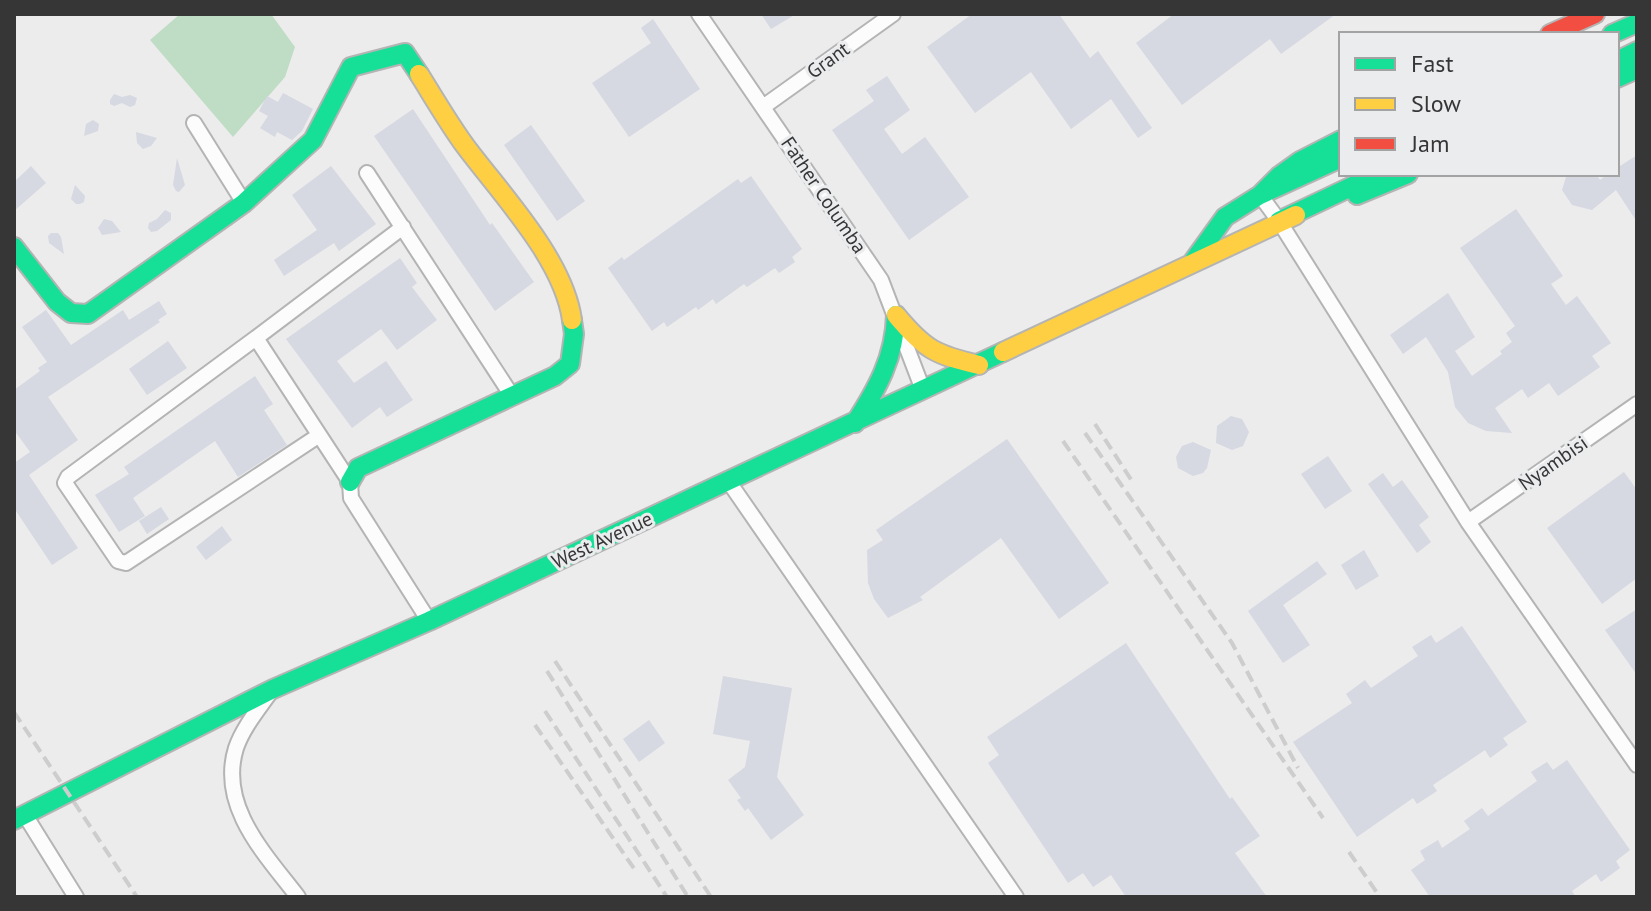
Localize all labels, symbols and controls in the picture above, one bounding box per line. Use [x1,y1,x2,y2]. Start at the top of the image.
legend [1339,32,1619,176]
street label: Grant [801,36,855,84]
text: Fast [1411,48,1454,79]
text: Slow [1411,88,1461,119]
text: Jam [1410,128,1449,159]
street label: Father Columba [775,132,873,258]
street label: Nyambisi [1513,430,1593,496]
street label: West Avenue [547,505,657,575]

